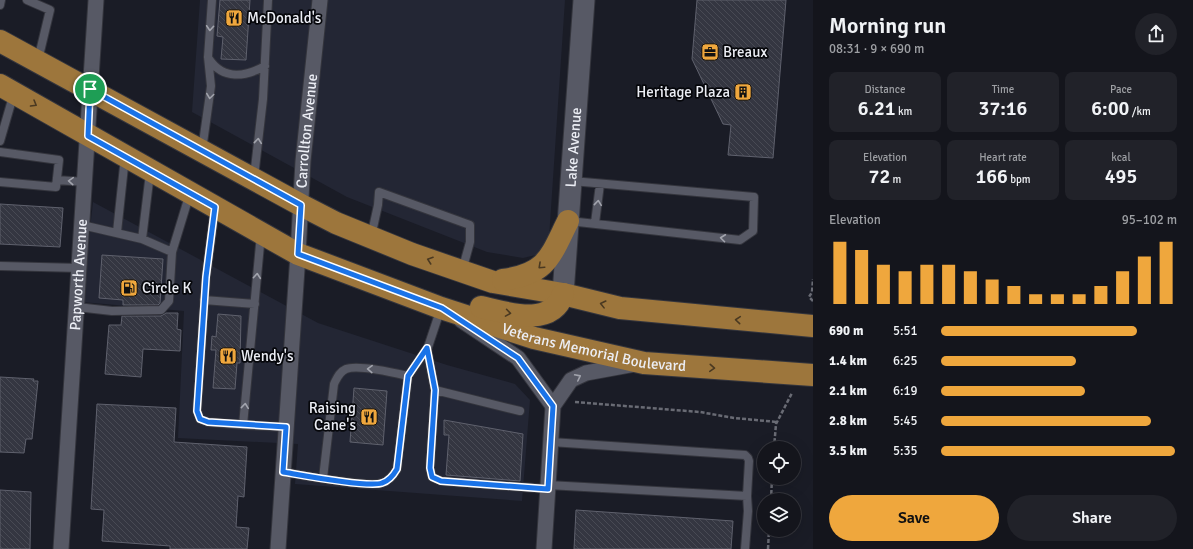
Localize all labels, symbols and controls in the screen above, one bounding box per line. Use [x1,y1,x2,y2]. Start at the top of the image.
restaurant icon: McDonald's [224,8,244,28]
place label: McDonald's [247,9,322,27]
text: Morning run [829,12,946,39]
button: share [1135,13,1177,55]
one-way arrow [205,25,214,31]
text: 08:31 · 9 × 690 m [829,41,924,57]
office icon: Breaux [700,42,720,62]
place label: Breaux [723,43,767,61]
pin [73,72,107,106]
street label: Carrollton Avenue [293,73,321,189]
icon: arrive [79,78,101,100]
building icon: Heritage Plaza [733,82,753,102]
place label: Heritage Plaza [636,83,730,101]
text: Distance [865,83,905,96]
text: Time [992,83,1014,96]
text: Pace [1110,83,1132,96]
one-way arrow [206,92,215,99]
text: 6.21 [858,96,896,121]
text: 37:16 [979,96,1027,121]
text: 6:00 [1091,96,1129,121]
one-way arrow [30,100,37,107]
text: km [896,105,912,118]
text: /km [1129,105,1151,118]
street label: Lake Avenue [562,107,585,188]
one-way arrow [254,138,263,144]
text: Elevation [863,151,907,164]
text: Heart rate [979,151,1027,164]
text: kcal [1111,151,1131,164]
text: 72 [869,164,890,189]
text: 166 [975,164,1008,189]
text: 495 [1105,164,1137,189]
text: m [890,173,901,186]
text: bpm [1008,173,1031,186]
one-way arrow [68,177,74,186]
one-way arrow [594,200,603,206]
text: Elevation [829,212,881,228]
text: 95–102 m [1122,212,1177,228]
street label: Papworth Avenue [66,218,91,331]
one-way arrow [720,234,726,243]
one-way arrow [426,257,433,265]
one-way arrow [538,261,546,268]
one-way arrow [253,273,262,279]
fuel station icon: Circle K [119,278,139,298]
place label: Circle K [142,279,191,297]
one-way arrow [600,300,607,309]
one-way arrow [505,308,511,317]
one-way arrow [735,316,741,325]
street label: Veterans Memorial Boulevard [500,319,687,375]
text: 690 m [829,323,863,339]
text: 5:51 [893,323,918,339]
restaurant icon: Wendy's [218,346,238,366]
place label: Wendy's [241,347,294,365]
text: 1.4 km [829,353,867,369]
text: 6:25 [893,353,918,369]
one-way arrow [709,363,715,372]
one-way arrow [367,365,373,374]
one-way arrow [573,374,581,382]
text: 2.1 km [829,383,867,399]
text: 6:19 [893,383,918,399]
place label: Raising Cane's [309,399,356,434]
one-way arrow [240,403,249,409]
restaurant icon: Raising Cane's [359,407,379,427]
text: 2.8 km [829,413,867,429]
text: 5:45 [893,413,918,429]
map controls [757,441,801,537]
button: locate [757,441,801,485]
text: 3.5 km [829,443,867,459]
text: 5:35 [893,443,918,459]
button: layers [757,493,801,537]
button: Save [829,495,999,541]
button: Share [1007,495,1177,541]

